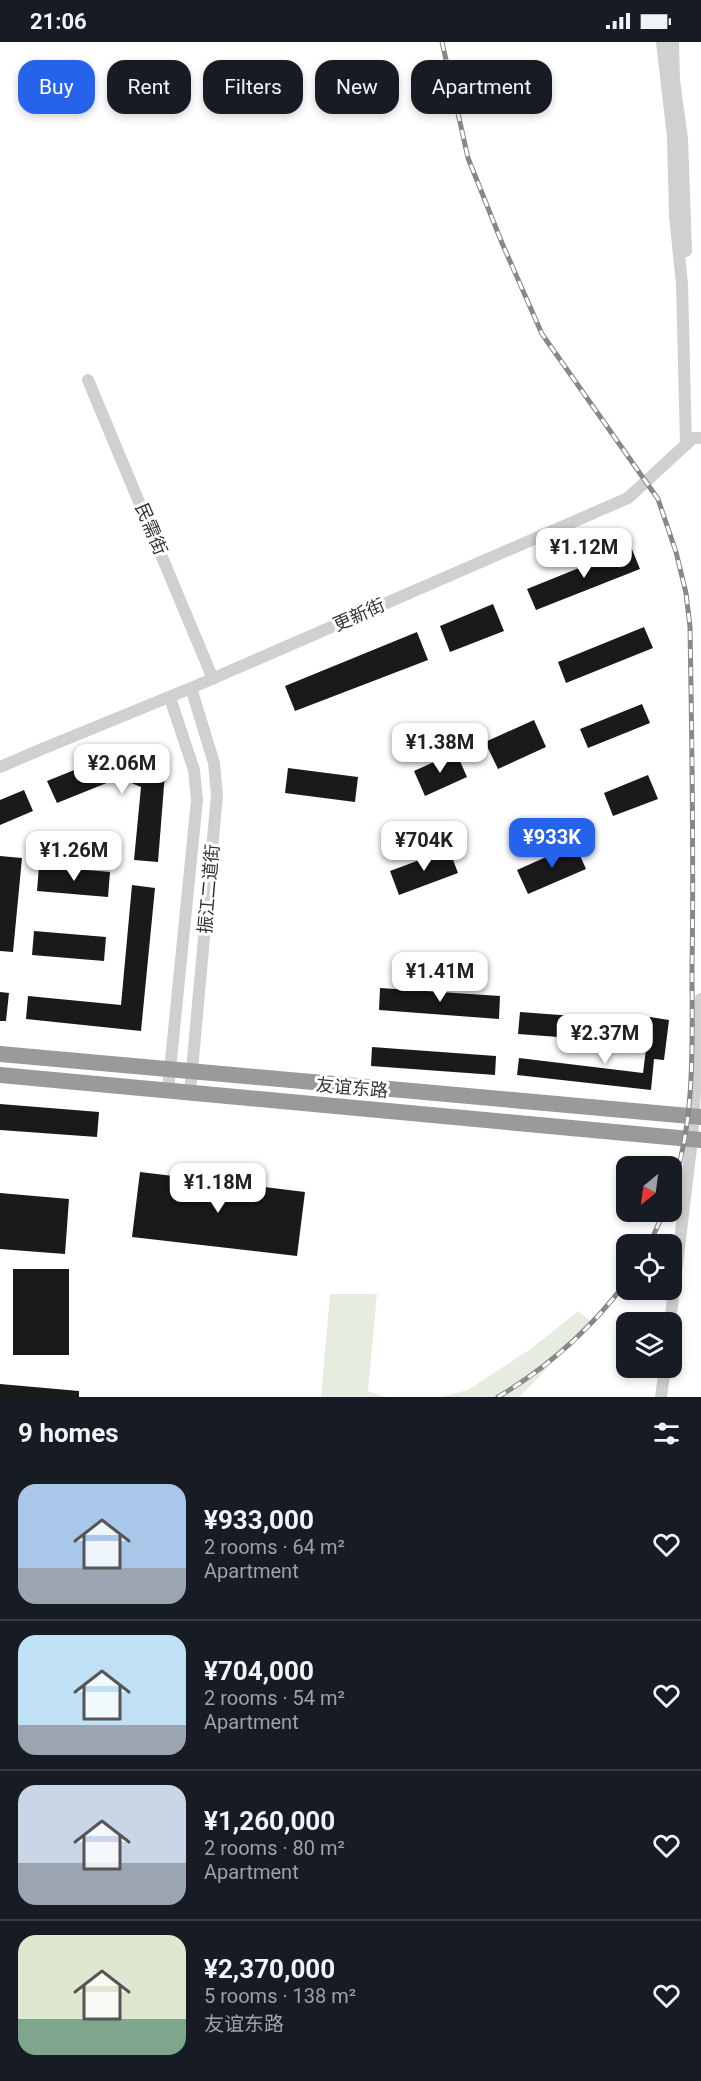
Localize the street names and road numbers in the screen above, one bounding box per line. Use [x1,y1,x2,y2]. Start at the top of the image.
street label: 民需街 [131,500,172,558]
street label: 更新街 [330,594,388,635]
street label: 振江二道街 [194,843,223,935]
street label: 友谊东路 [315,1074,389,1101]

